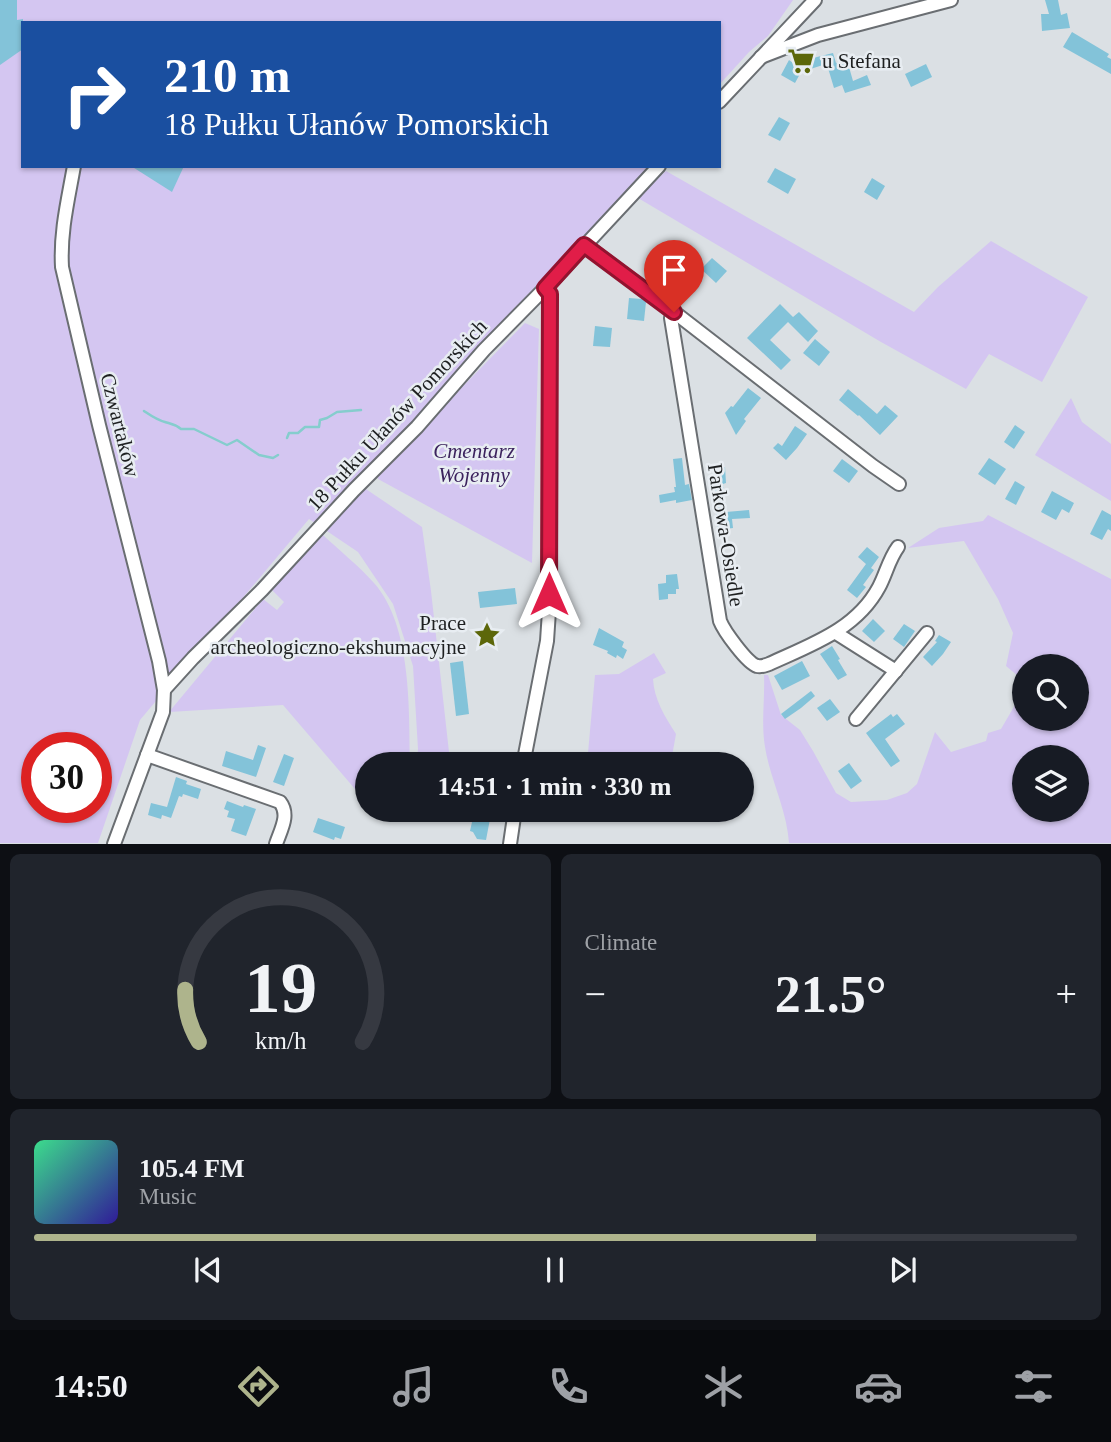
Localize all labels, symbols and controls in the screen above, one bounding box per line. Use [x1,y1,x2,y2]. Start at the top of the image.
supermarket icon: u Stefana [786,46,816,76]
text: 210 m [164,48,291,103]
icon: right [49,49,140,140]
place label: u Stefana [822,49,901,73]
text: 18 Pułku Ułanów Pomorskich [164,106,549,142]
pin [644,240,704,312]
icon: arrive [655,251,693,289]
street label: 18 Pułku Ułanów Pomorskich [302,314,492,516]
street label: Czwartaków [96,371,145,480]
park label: Cmentarz Wojenny [433,439,515,487]
street label: Parkowa-Osiedle [703,462,749,608]
position arrow [512,557,586,631]
place label: Prace archeologiczno-ekshumacyjne [211,611,466,659]
place icon: Prace archeologiczno-ekshumacyjne [472,620,502,650]
map controls [1012,654,1089,822]
button: search [1012,654,1089,731]
speed limit sign: 30 [21,732,112,823]
button: layers [1012,745,1089,822]
text: 14:51 · 1 min · 330 m [438,772,672,801]
text: Climate [585,930,657,955]
text: 19 [244,948,317,1029]
text: 21.5° [775,966,887,1023]
text: − [585,973,606,1015]
text: + [1056,973,1077,1015]
text: km/h [255,1027,306,1054]
text: 105.4 FM [139,1154,244,1183]
text: Music [139,1184,197,1209]
icon: previous [189,1251,227,1289]
icon: pause [536,1251,574,1289]
icon: next [884,1251,922,1289]
icon: directions [234,1362,283,1411]
icon: music [389,1362,438,1411]
icon: phone [544,1362,593,1411]
icon: climate [699,1362,748,1411]
icon: car [854,1362,903,1411]
icon: filters [1009,1362,1058,1411]
text: 14:50 [53,1368,128,1404]

